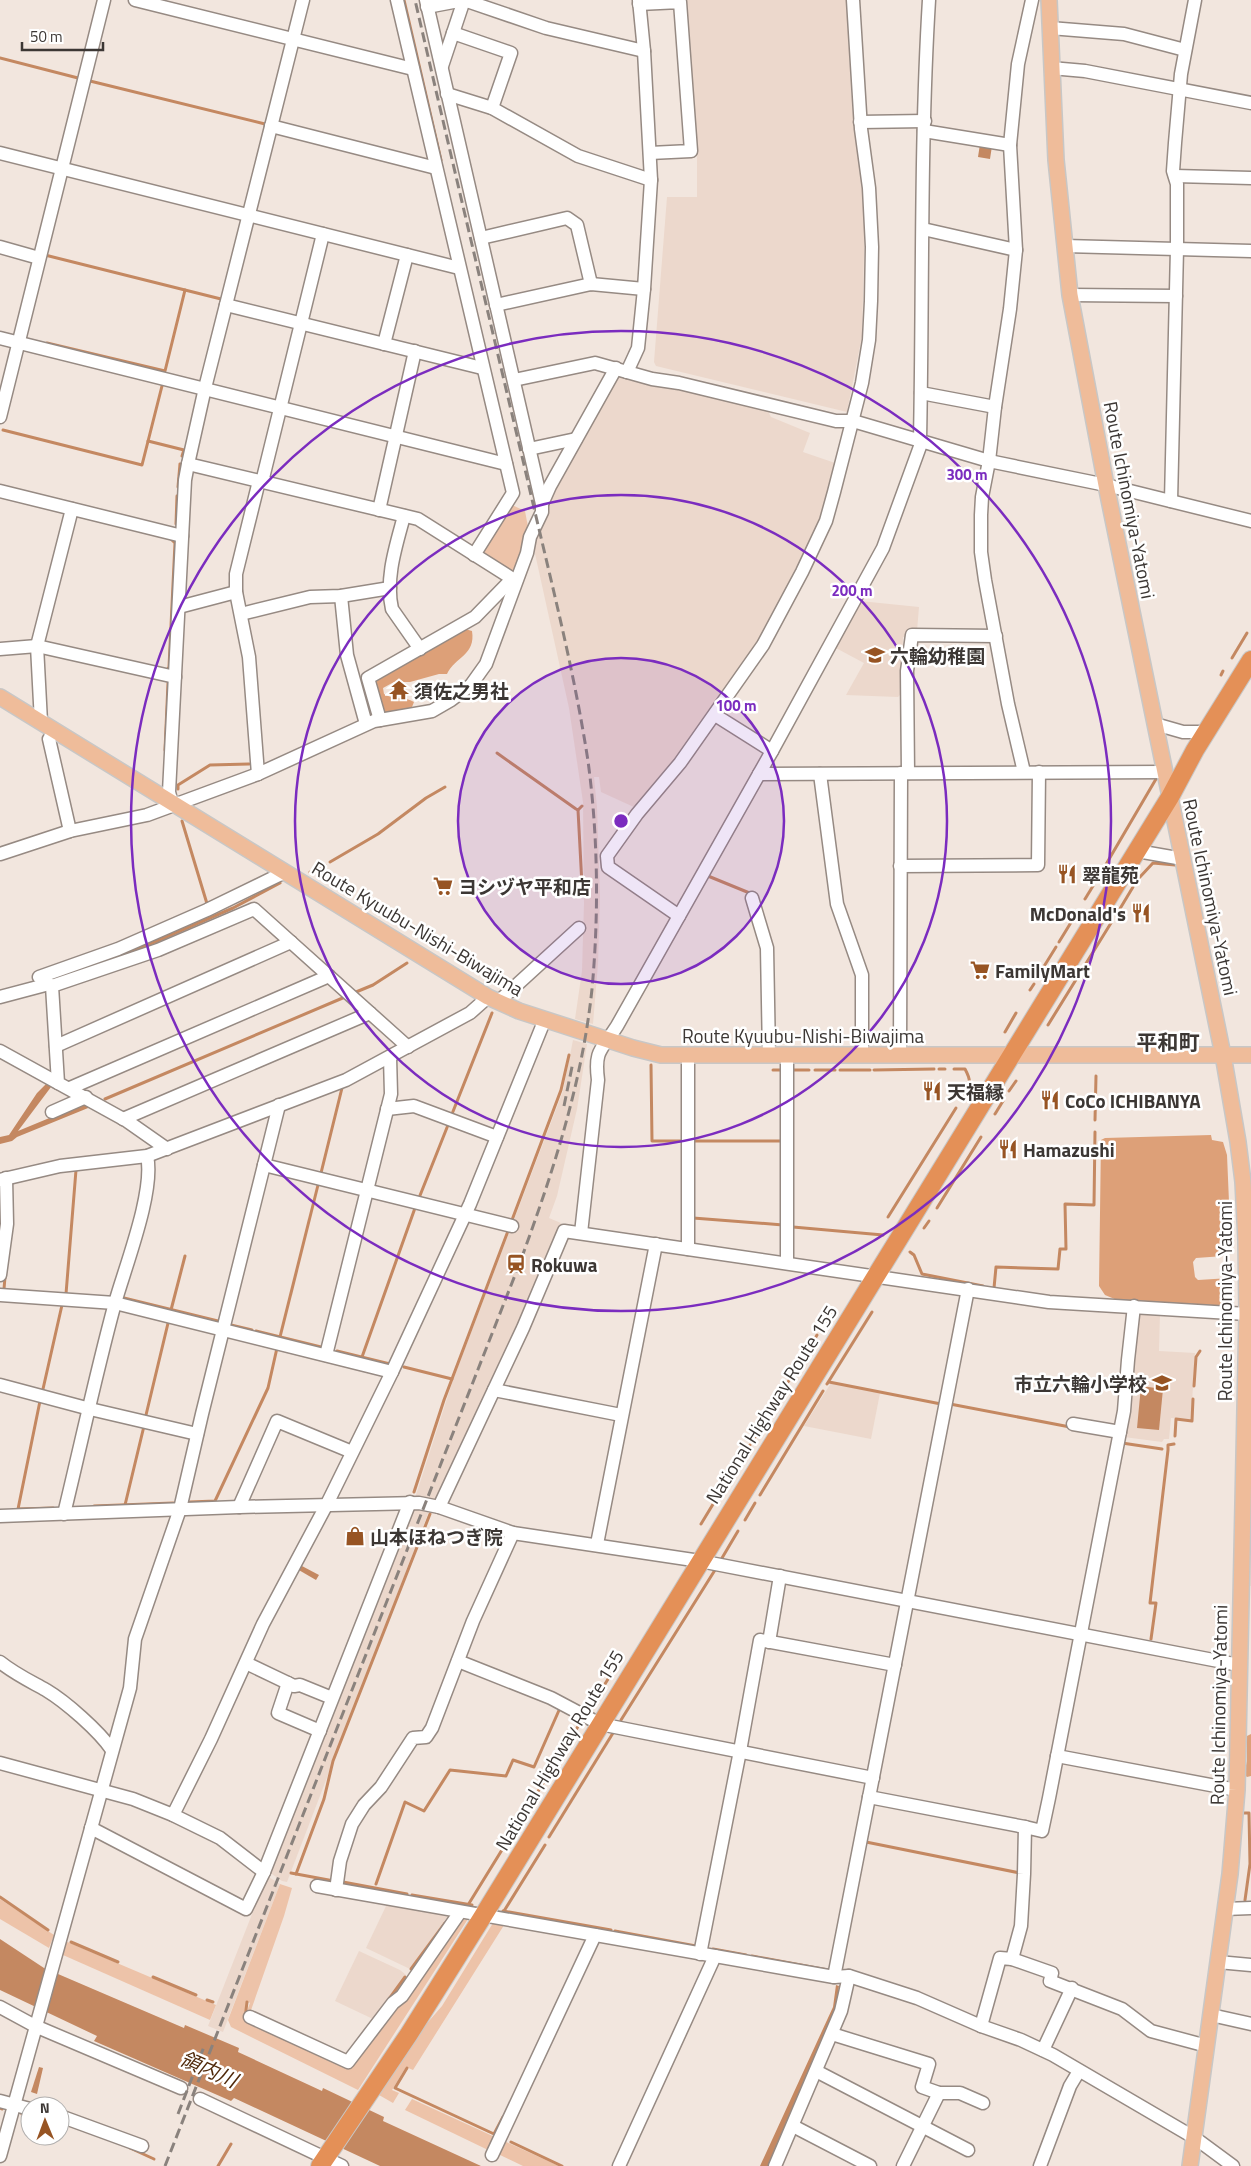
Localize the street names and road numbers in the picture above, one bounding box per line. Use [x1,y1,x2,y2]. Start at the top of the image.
street label: Route Ichinomiya-Yatomi [1097,399,1163,601]
street label: Route Ichinomiya-Yatomi [1176,796,1246,998]
street label: Route Kyuubu-Nishi-Biwajima [307,853,530,1003]
street label: Route Kyuubu-Nishi-Biwajima [682,1021,925,1050]
street label: Route Ichinomiya-Yatomi [1210,1201,1239,1401]
street label: National Highway Route 155 [698,1299,844,1509]
street label: Route Ichinomiya-Yatomi [1202,1605,1234,1805]
street label: National Highway Route 155 [487,1644,631,1856]

